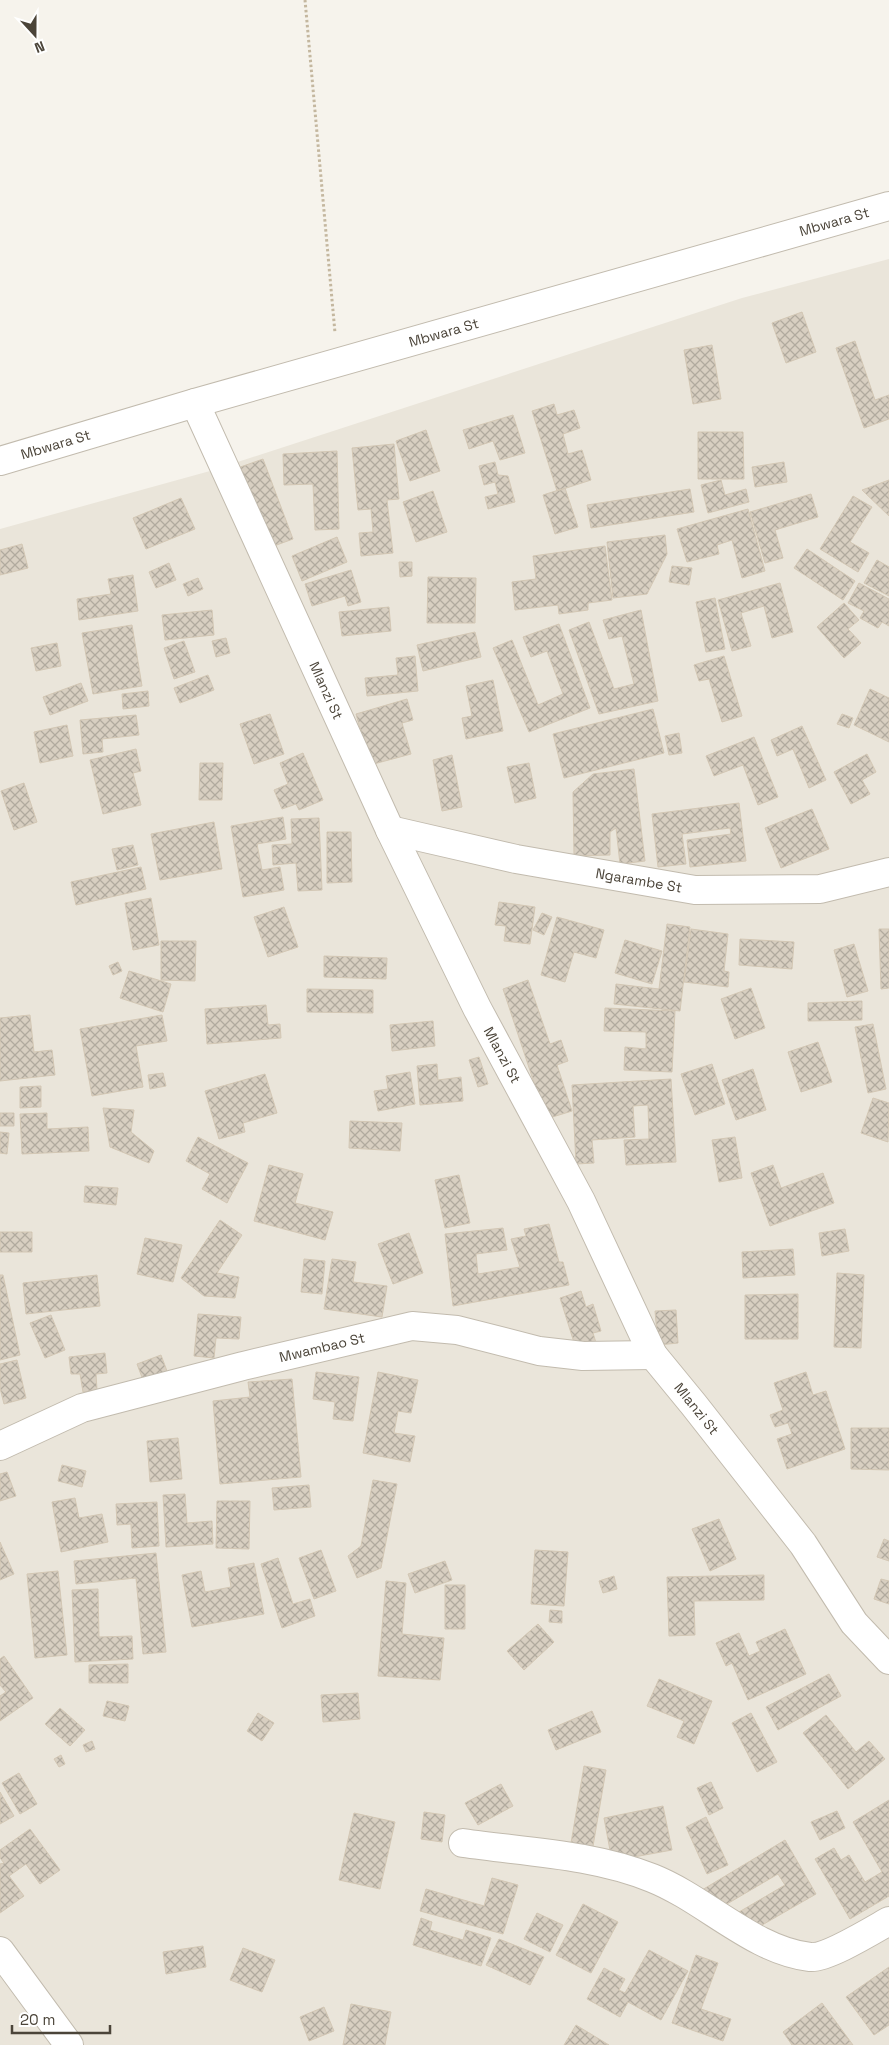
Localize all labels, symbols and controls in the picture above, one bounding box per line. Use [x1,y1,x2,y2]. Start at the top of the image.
north arrow [10,10,60,60]
text: N [32,37,47,57]
street label: Mbwara St [797,203,871,240]
street label: Mbwara St [407,314,481,351]
street label: Mbwara St [19,426,93,463]
street label: Mlanzi St [305,659,347,722]
street label: Ngarambe St [594,864,684,897]
street label: Mlanzi St [480,1024,525,1086]
street label: Mwambao St [277,1328,367,1366]
street label: Mlanzi St [670,1379,723,1438]
scale bar [12,2002,110,2034]
text: 20 m [20,2010,55,2029]

